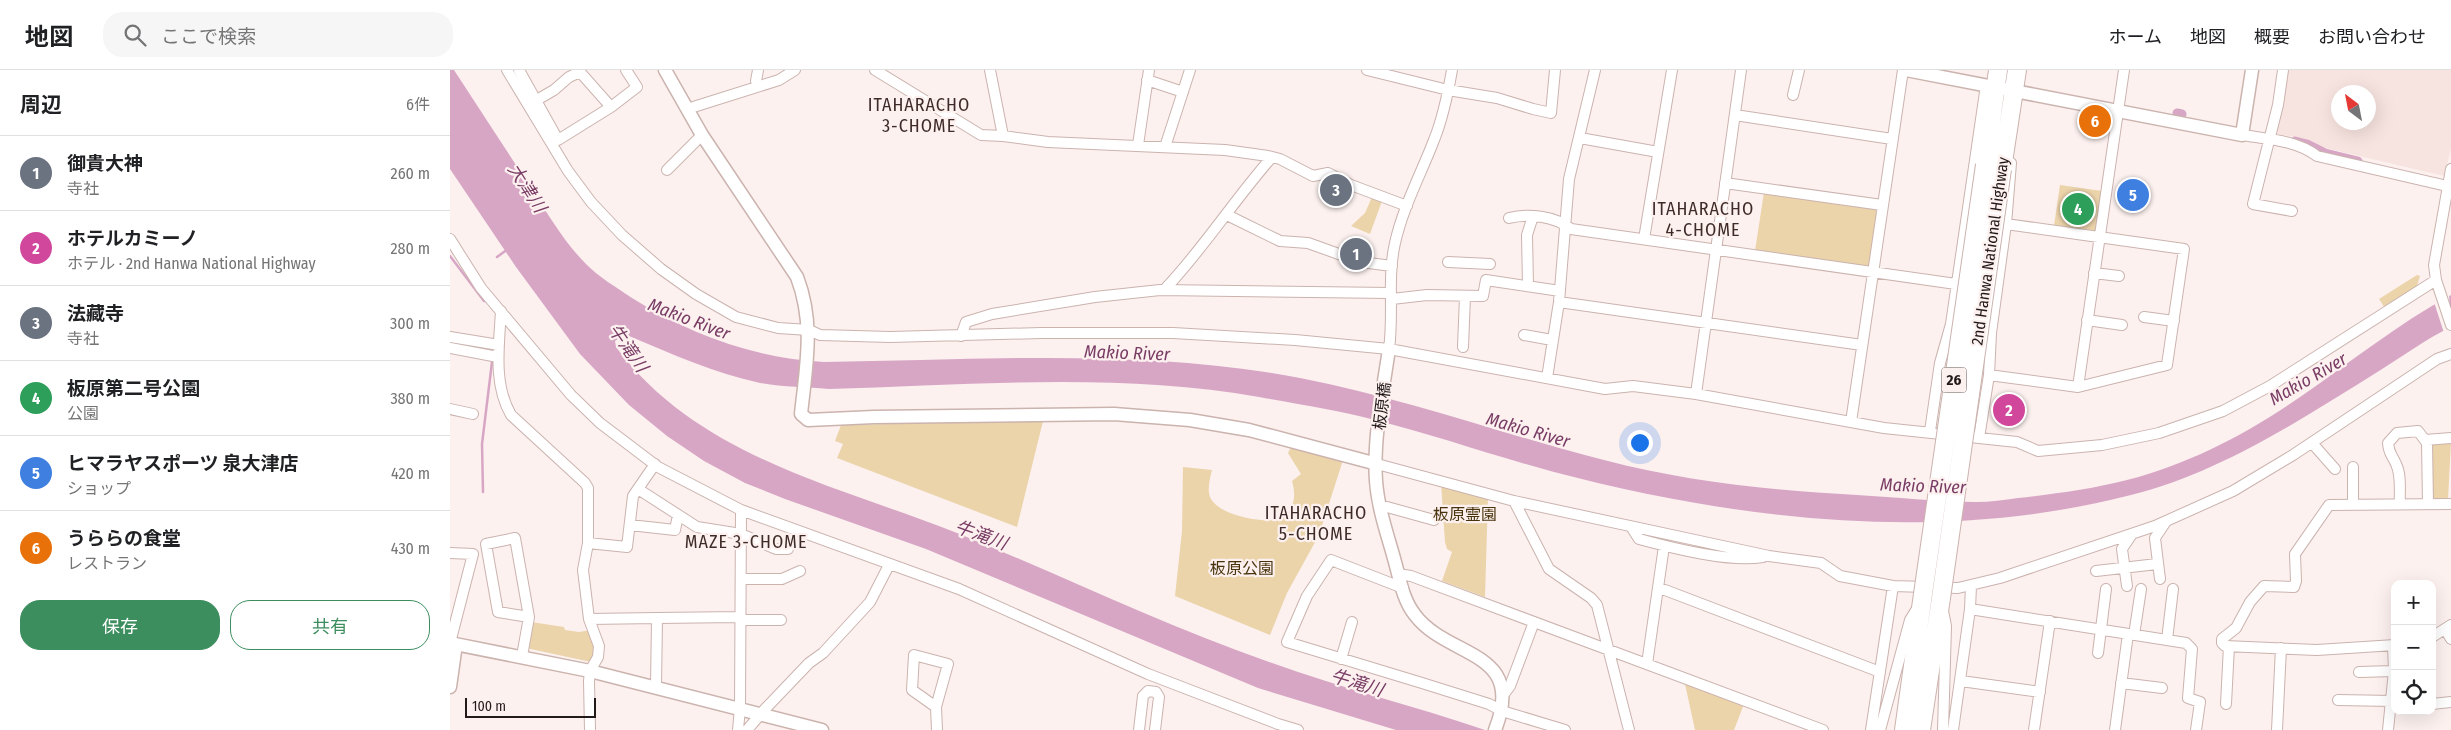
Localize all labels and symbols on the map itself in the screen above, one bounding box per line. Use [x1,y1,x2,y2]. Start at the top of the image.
north arrow [2331,85,2376,130]
district label: ITAHARACHO 3-CHOME [868,94,970,137]
pin: 6 [2079,102,2111,140]
street label: 2nd Hanwa National Highway [1967,155,2013,346]
water label: 大津川 [503,159,552,218]
pin: 3 [1320,171,1352,209]
pin: 5 [2117,176,2149,214]
pin: 4 [2062,190,2094,228]
district label: ITAHARACHO 4-CHOME [1652,198,1754,241]
pin: 1 [1340,235,1372,273]
water label: Makio River [645,293,734,345]
water label: 牛滝川 [604,320,654,378]
water label: Makio River [1084,341,1171,366]
water label: Makio River [2265,348,2351,410]
road number: 26 [1942,368,1966,392]
street label: 板原橋 [1370,381,1394,431]
pin: 2 [1993,391,2025,429]
water label: Makio River [1484,408,1573,453]
your location [1627,430,1653,456]
water label: Makio River [1880,474,1967,499]
district label: ITAHARACHO 5-CHOME [1265,502,1367,545]
park label: 板原霊園 [1433,505,1497,524]
water label: 牛滝川 [952,515,1012,555]
district label: MAZE 3-CHOME [685,531,807,553]
park label: 板原公園 [1210,559,1274,578]
water label: 牛滝川 [1328,665,1388,702]
scale bar [465,695,596,718]

